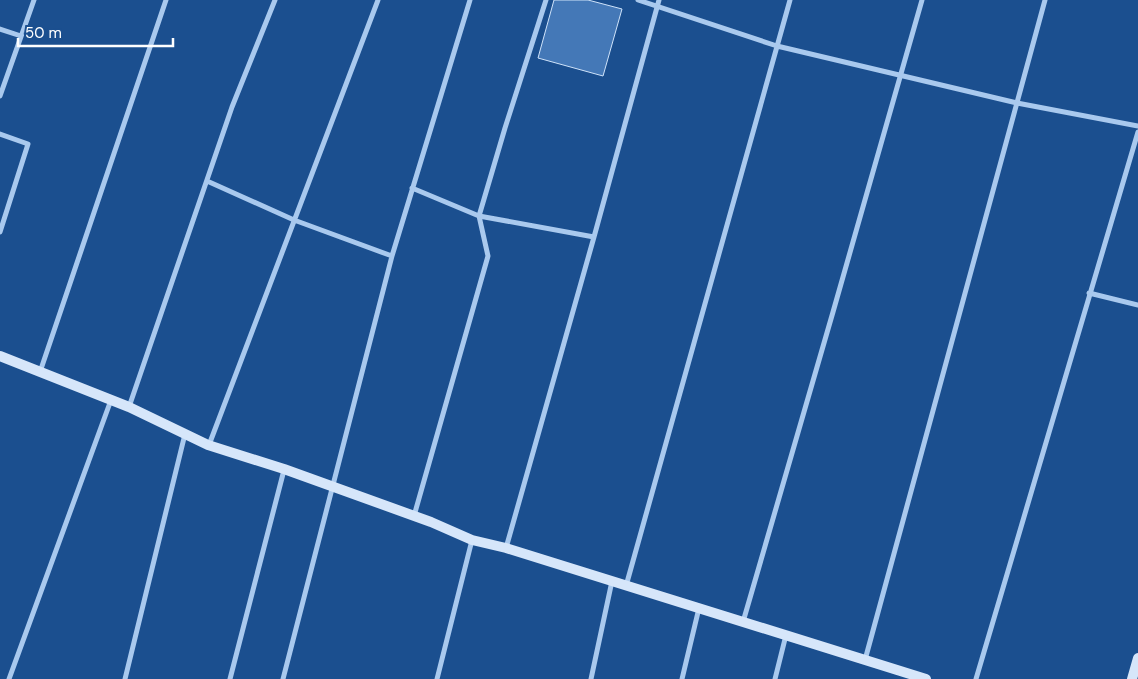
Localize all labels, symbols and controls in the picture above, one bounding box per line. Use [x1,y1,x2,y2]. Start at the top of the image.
scale bar [18,15,172,47]
text: 50 m [25,23,62,43]

